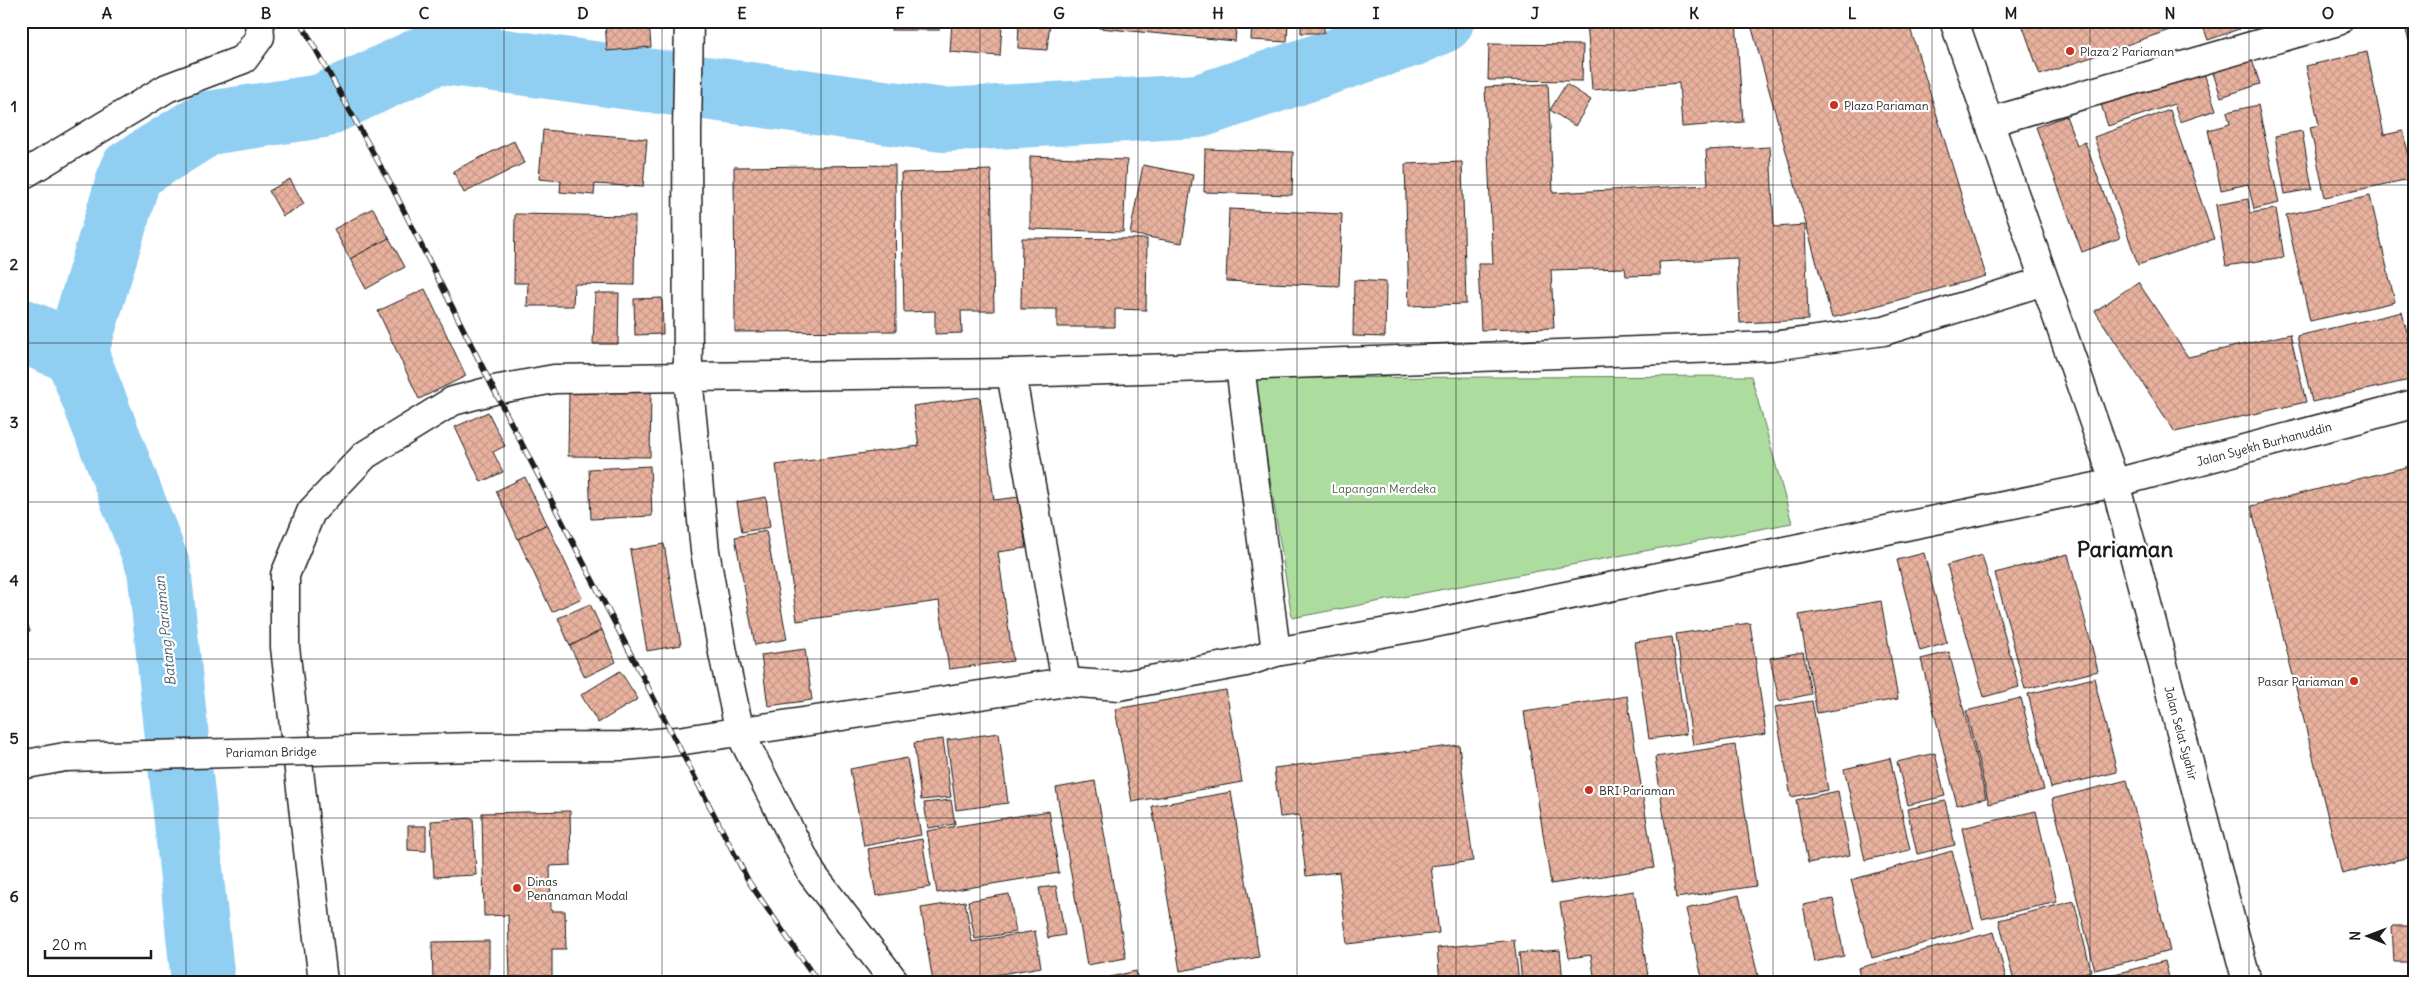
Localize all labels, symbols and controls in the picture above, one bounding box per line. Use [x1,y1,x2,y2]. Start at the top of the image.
text: A [102,3,112,23]
text: B [261,3,272,23]
text: C [419,3,430,23]
text: D [577,3,589,23]
text: E [737,3,747,23]
text: F [895,3,905,23]
text: G [1053,3,1065,23]
text: H [1212,3,1224,23]
text: I [1373,3,1380,23]
text: J [1531,3,1540,23]
text: K [1689,3,1699,23]
text: L [1848,3,1857,23]
text: M [2005,3,2018,23]
text: N [2164,3,2176,23]
text: O [2322,3,2334,23]
place label: Plaza 2 Pariaman [2080,44,2174,59]
marker: Plaza 2 Pariaman [2064,45,2076,57]
text: 1 [11,96,17,116]
place label: Plaza Pariaman [1844,98,1929,113]
marker: Plaza Pariaman [1828,99,1840,111]
text: 2 [10,254,19,274]
text: 3 [9,412,19,432]
street label: Jalan Syekh Burhanuddin [2195,419,2333,469]
park label: Lapangan Merdeka [1332,481,1436,496]
district label: Pariaman [2077,535,2173,563]
text: 4 [9,570,19,590]
water label: Batang Pariaman [150,574,180,687]
place label: Pasar Pariaman [2258,674,2344,689]
marker: Pasar Pariaman [2348,675,2360,687]
street label: Jalan Selat Syahir [2161,684,2201,782]
text: 5 [9,728,19,748]
street label: Pariaman Bridge [225,744,317,760]
place label: BRI Pariaman [1599,783,1675,798]
marker: BRI Pariaman [1583,784,1595,796]
place label: Dinas Penanaman Modal [527,874,628,903]
marker: Dinas Penanaman Modal [511,882,523,894]
text: 6 [9,886,19,906]
north arrow [2342,910,2392,960]
scale bar [45,928,151,960]
text: N [2346,931,2364,941]
text: 20 m [52,935,87,954]

